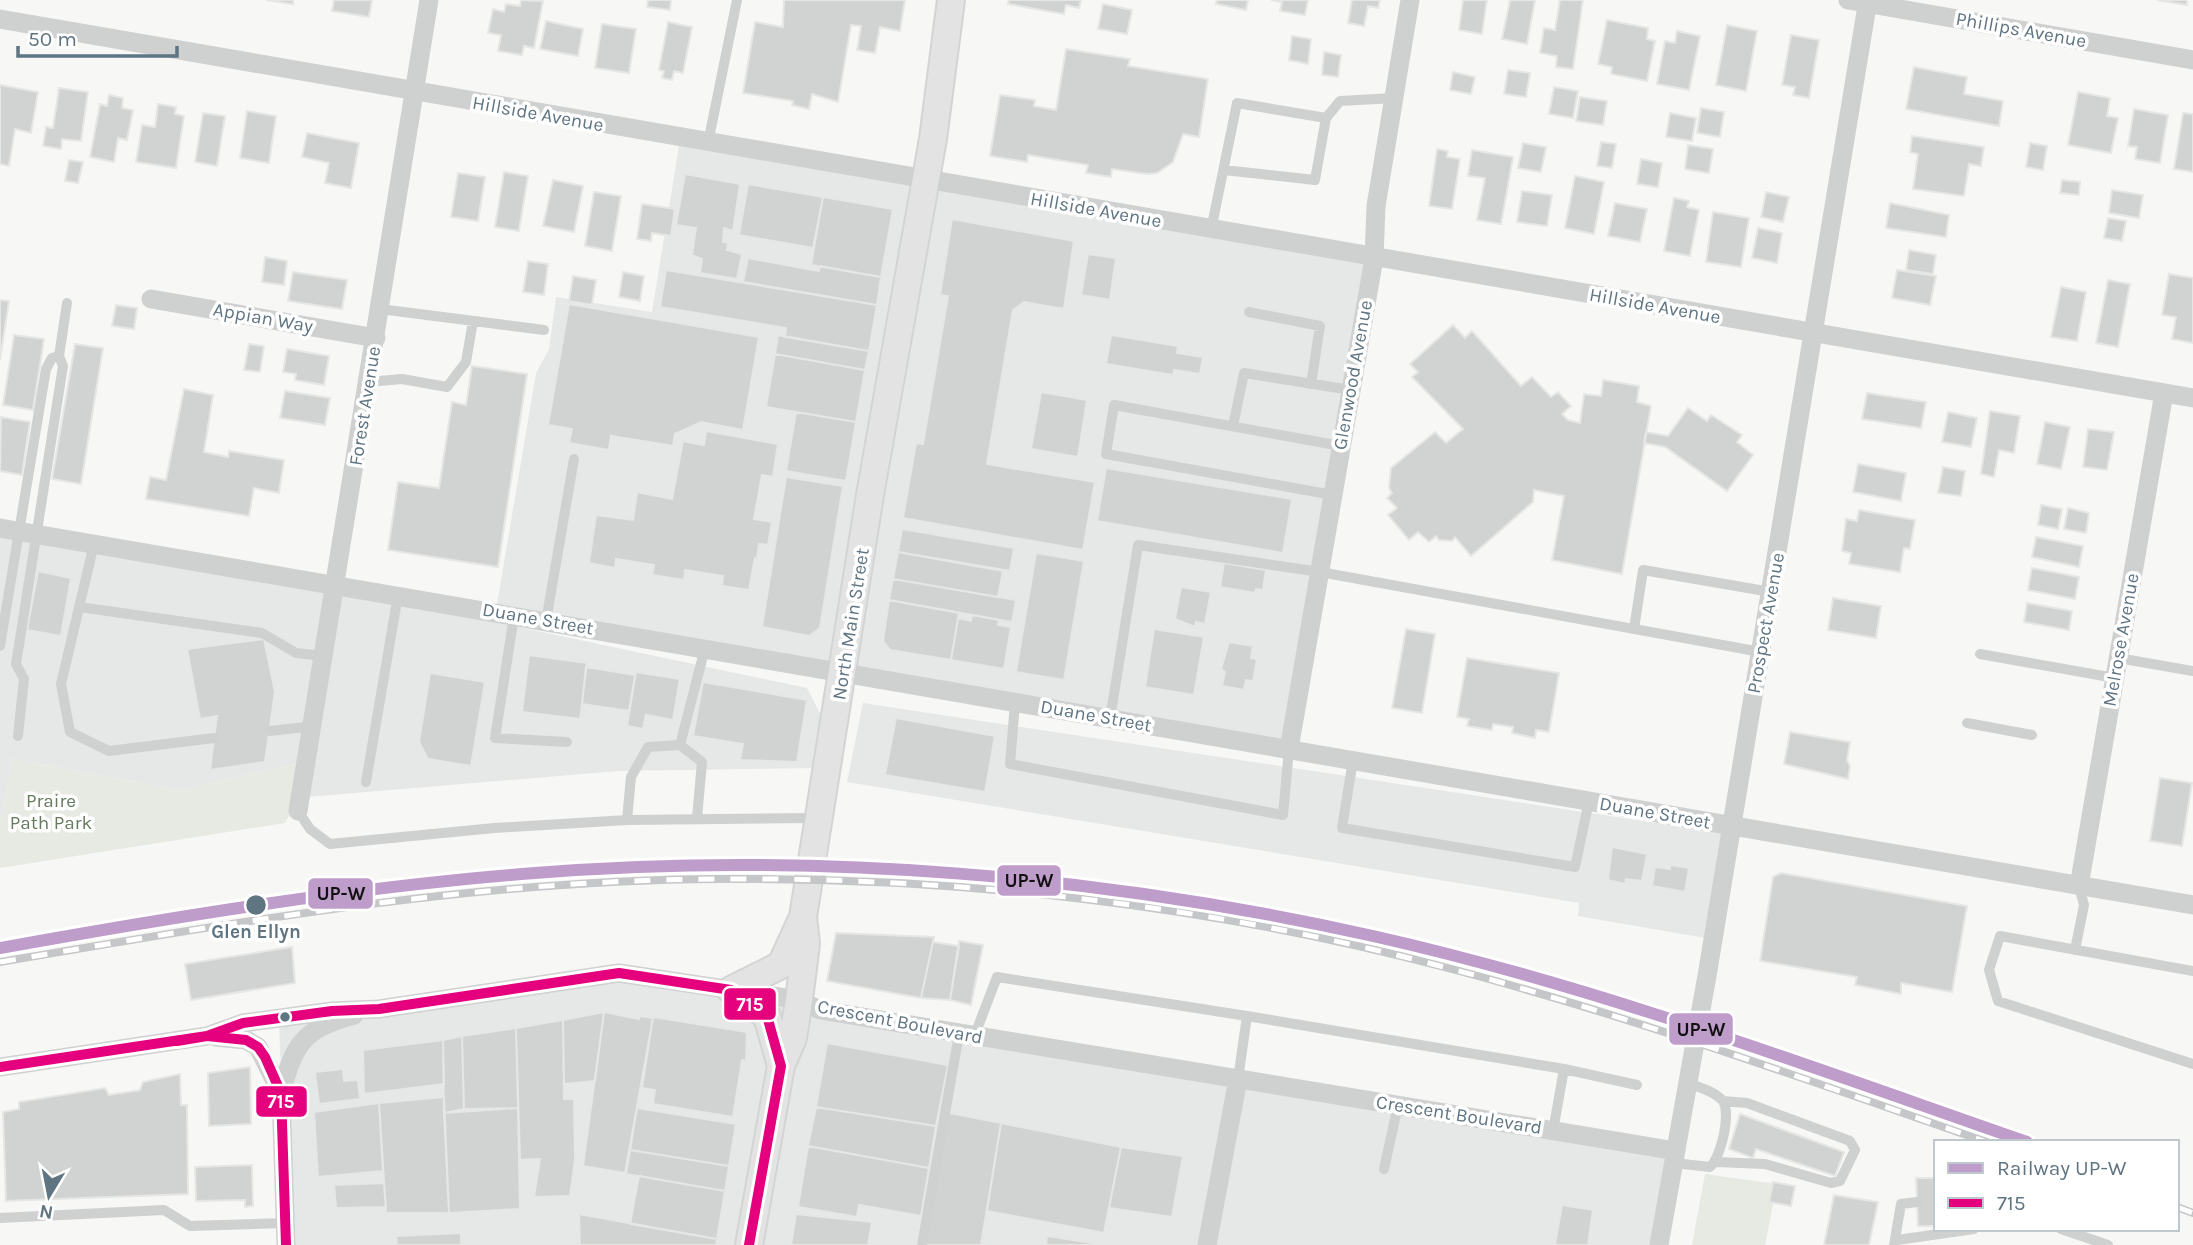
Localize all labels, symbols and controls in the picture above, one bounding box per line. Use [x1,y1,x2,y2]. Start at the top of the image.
street label: Phillips Avenue [1954,8,2088,52]
scale bar [18,14,177,58]
text: 50 m [28,27,77,51]
street label: Hillside Avenue [471,92,605,136]
street label: Hillside Avenue [1029,188,1163,232]
street label: Hillside Avenue [1588,284,1722,328]
street label: Appian Way [211,298,315,338]
street label: Glenwood Avenue [1329,298,1377,452]
street label: Forest Avenue [345,345,385,467]
street label: North Main Street [828,546,874,702]
street label: Prospect Avenue [1743,551,1789,695]
street label: Melrose Avenue [2098,572,2144,708]
street label: Duane Street [481,598,595,640]
street label: Duane Street [1039,695,1153,737]
park label: Praire Path Park [10,790,93,834]
street label: Duane Street [1598,792,1712,834]
line badge: UP-W [996,864,1062,897]
text: UP-W [1004,870,1054,892]
line badge: UP-W [307,877,374,910]
text: UP-W [316,883,366,905]
marker: Glen Ellyn [244,893,268,917]
place label: Glen Ellyn [211,921,301,943]
line badge: 715 [723,987,777,1021]
text: 715 [736,994,764,1016]
street label: Crescent Boulevard [816,995,984,1049]
unlabelled marker [278,1010,292,1024]
line badge: UP-W [1668,1012,1734,1046]
text: UP-W [1676,1019,1726,1041]
line badge: 715 [255,1085,308,1118]
text: 715 [267,1091,295,1113]
street label: Crescent Boulevard [1374,1091,1544,1139]
legend [1934,1140,2179,1231]
text: Railway UP-W [1997,1156,2127,1180]
north arrow [14,1161,84,1231]
text: 715 [1997,1191,2026,1215]
text: N [38,1200,55,1224]

